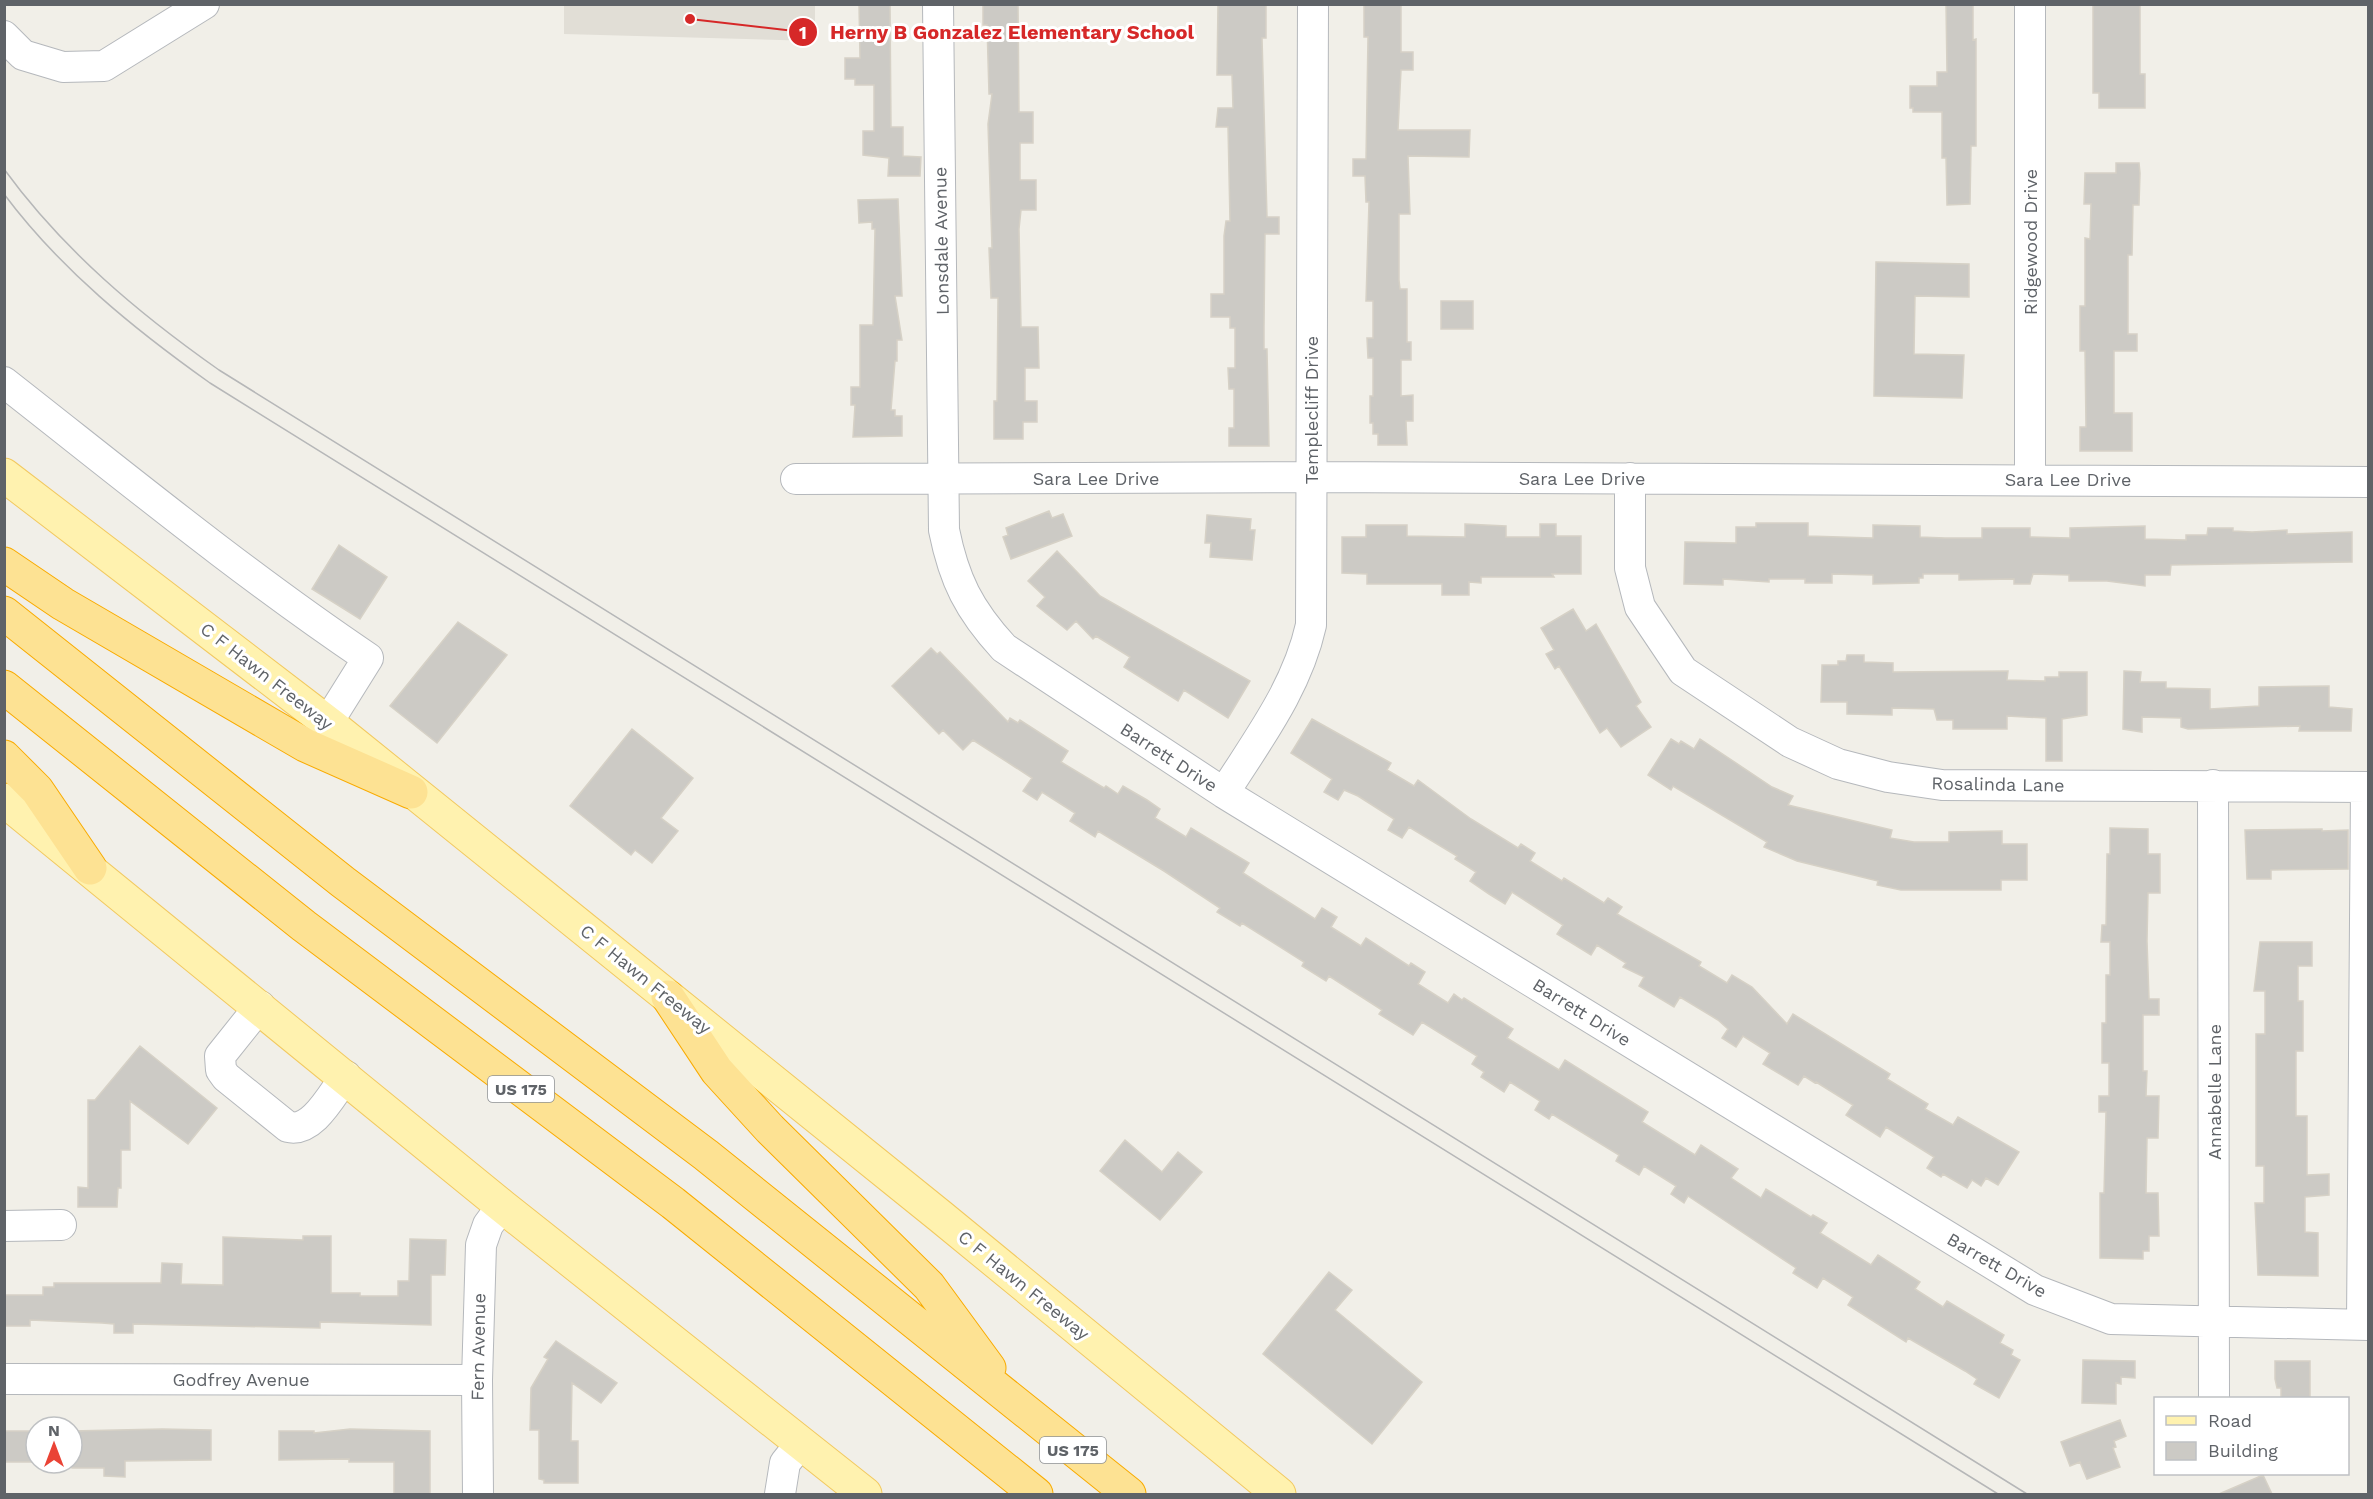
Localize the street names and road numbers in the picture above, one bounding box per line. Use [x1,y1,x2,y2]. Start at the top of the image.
street label: Lonsdale Avenue [929,167,953,315]
street label: Ridgewood Drive [2020,169,2041,315]
street label: Templecliff Drive [1301,336,1322,484]
street label: Sara Lee Drive [1033,468,1159,489]
street label: Sara Lee Drive [1519,468,1645,489]
street label: Sara Lee Drive [2005,469,2131,490]
street label: C F Hawn Freeway [197,618,338,735]
street label: Barrett Drive [1117,718,1221,796]
street label: Rosalinda Lane [1931,772,2065,796]
street label: C F Hawn Freeway [576,920,716,1039]
street label: Barrett Drive [1529,974,1635,1050]
street label: Annabelle Lane [2204,1024,2225,1160]
road number: US 175 [488,1076,554,1102]
street label: C F Hawn Freeway [954,1226,1094,1345]
street label: Barrett Drive [1944,1228,2050,1302]
street label: Fern Avenue [467,1293,489,1401]
street label: Godfrey Avenue [172,1369,310,1390]
road number: US 175 [1040,1437,1106,1463]

